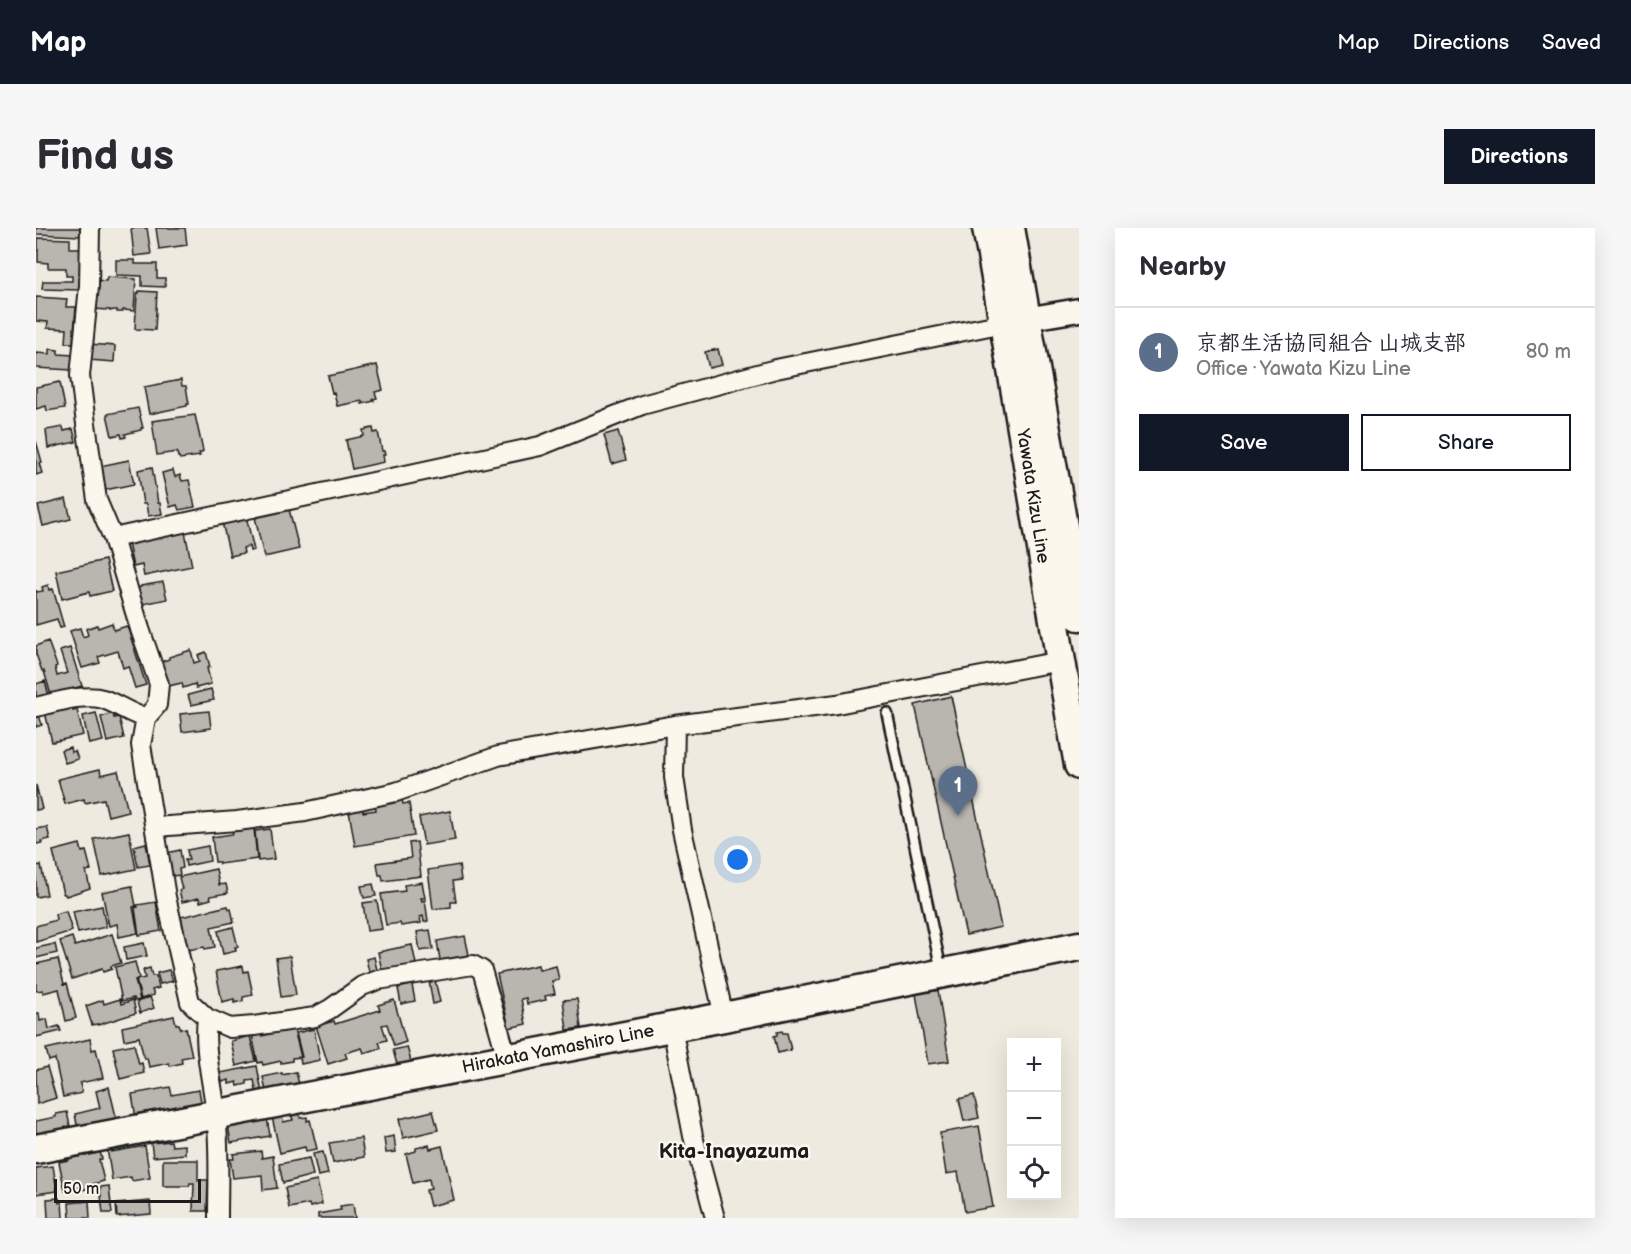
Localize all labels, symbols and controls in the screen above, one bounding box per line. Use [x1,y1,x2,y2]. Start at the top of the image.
text: Map [30,26,86,59]
text: Map [1337,30,1380,55]
text: Directions [1413,30,1509,55]
text: Saved [1542,30,1601,55]
button: Directions [1444,129,1595,184]
text: Find us [36,131,174,182]
text: Nearby [1139,252,1226,283]
text: 京都生活協同組合 山城支部 [1196,330,1466,357]
text: 1 [1154,340,1163,364]
text: 80 m [1526,340,1571,364]
text: Office · Yawata Kizu Line [1196,357,1411,381]
button: Save [1139,414,1349,471]
button: Share [1361,414,1571,471]
street label: Yawata Kizu Line [1012,426,1054,565]
pin: 1 [938,766,978,816]
your location [723,845,752,874]
street label: Hirakata Yamashiro Line [460,1020,656,1078]
map controls [1007,1038,1061,1200]
button: + [1007,1038,1061,1092]
button: − [1007,1092,1061,1146]
district label: Kita-Inayazuma [659,1139,809,1164]
button: locate [1007,1146,1061,1200]
scale bar [54,1176,201,1204]
text: 50 m [63,1180,99,1199]

